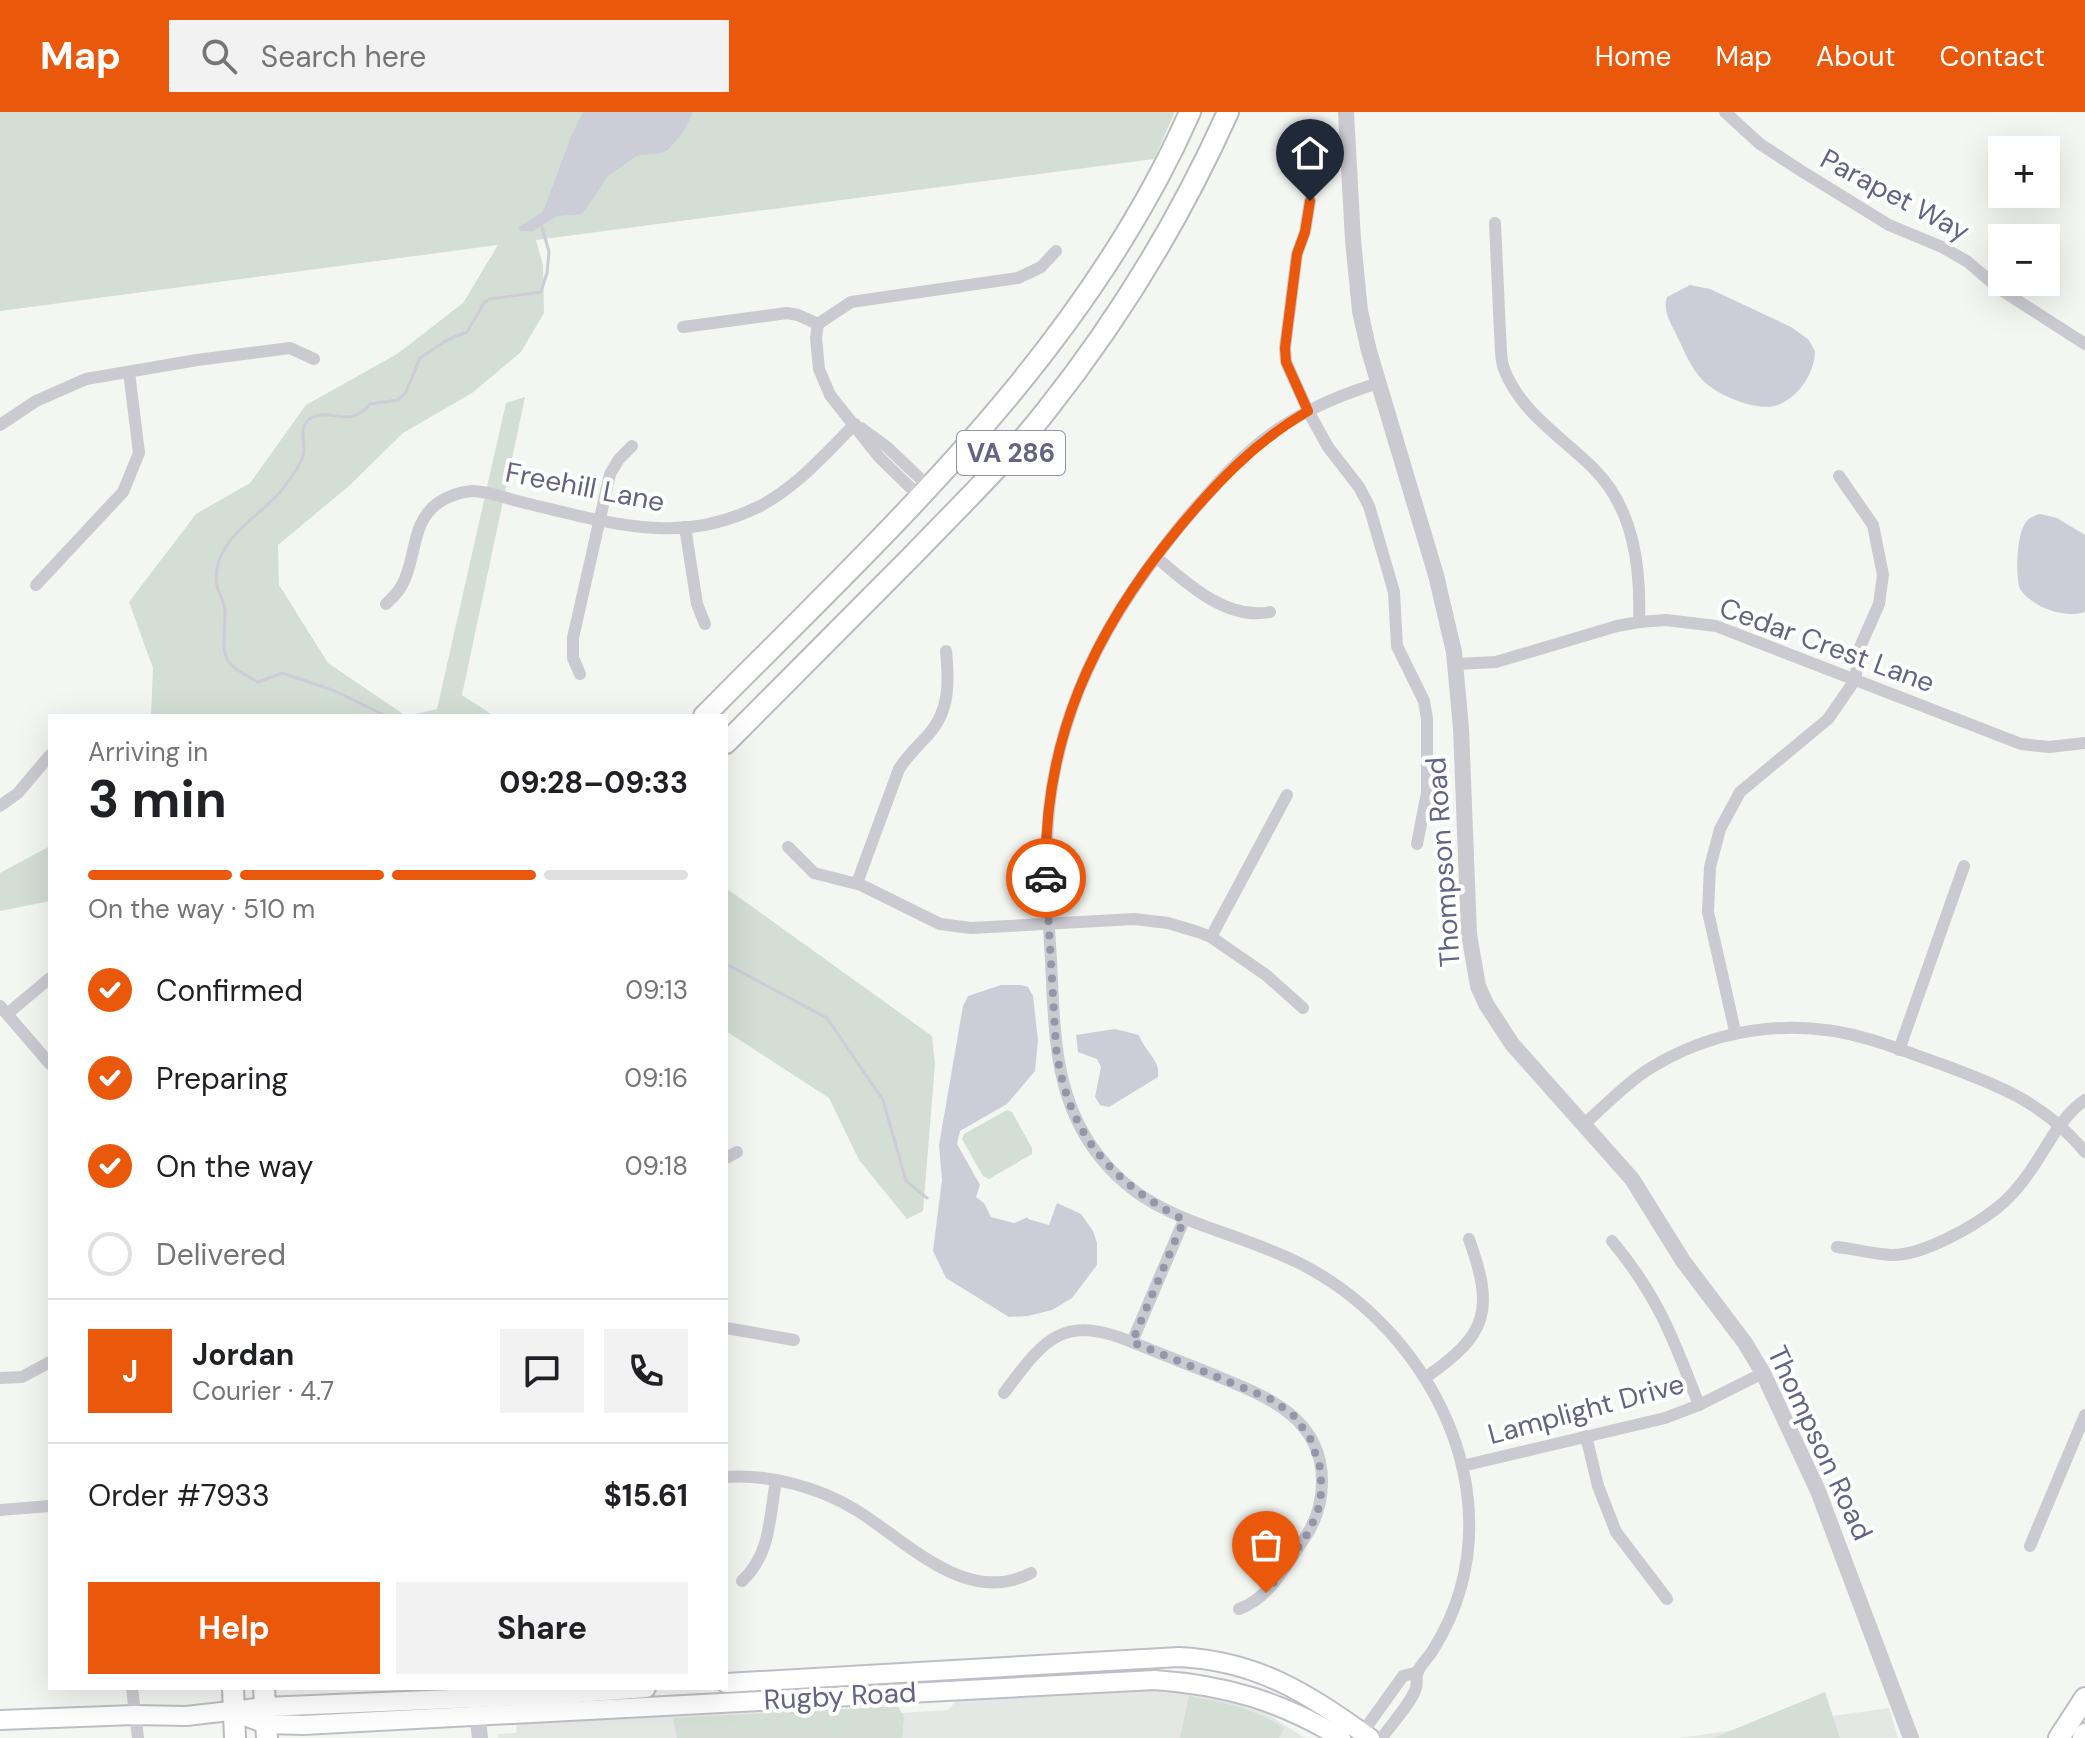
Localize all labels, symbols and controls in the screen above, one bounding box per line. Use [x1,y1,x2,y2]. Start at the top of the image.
search box [169,20,729,92]
text: Map [40,31,121,81]
icon: search [197,34,241,78]
text: Search here [261,37,426,76]
text: Home [1595,38,1671,75]
text: Map [1715,38,1772,75]
text: About [1816,38,1895,75]
text: Contact [1939,38,2045,75]
pin [1276,119,1344,201]
icon: home [1288,131,1332,175]
map controls [1988,136,2060,296]
button: + [1988,136,2060,208]
street label: Parapet Way [1814,140,1976,250]
button: − [1988,224,2060,296]
road number: VA 286 [957,431,1065,475]
street label: Freehill Lane [502,453,668,521]
street label: Cedar Crest Lane [1714,589,1940,701]
text: Arriving in [88,735,208,769]
street label: Thompson Road [1417,756,1469,968]
text: 09:28–09:33 [499,763,688,802]
text: 3 min [88,765,227,833]
courier [1006,838,1086,918]
icon: car [1024,856,1068,900]
text: On the way · 510 m [88,892,315,926]
icon: check [88,968,132,1012]
text: Confirmed [156,971,303,1010]
text: 09:13 [625,973,688,1007]
icon: check [88,1056,132,1100]
text: Preparing [156,1059,288,1098]
text: 09:16 [624,1061,688,1095]
icon: check [88,1144,132,1188]
text: On the way [156,1147,313,1186]
text: 09:18 [625,1149,688,1183]
text: Delivered [156,1235,286,1274]
button: chat [500,1329,584,1413]
button: phone [604,1329,688,1413]
text: Jordan [192,1335,294,1374]
street label: Thompson Road [1759,1340,1881,1546]
text: J [122,1352,138,1391]
street label: Lamplight Drive [1484,1365,1688,1453]
text: Courier · 4.7 [192,1374,334,1408]
text: Order #7933 [88,1476,270,1515]
text: $15.61 [604,1476,688,1515]
pin [1232,1511,1300,1593]
icon: bag [1244,1523,1288,1567]
button: Help [88,1582,380,1674]
button: Share [396,1582,688,1674]
street label: Rugby Road [763,1674,917,1718]

